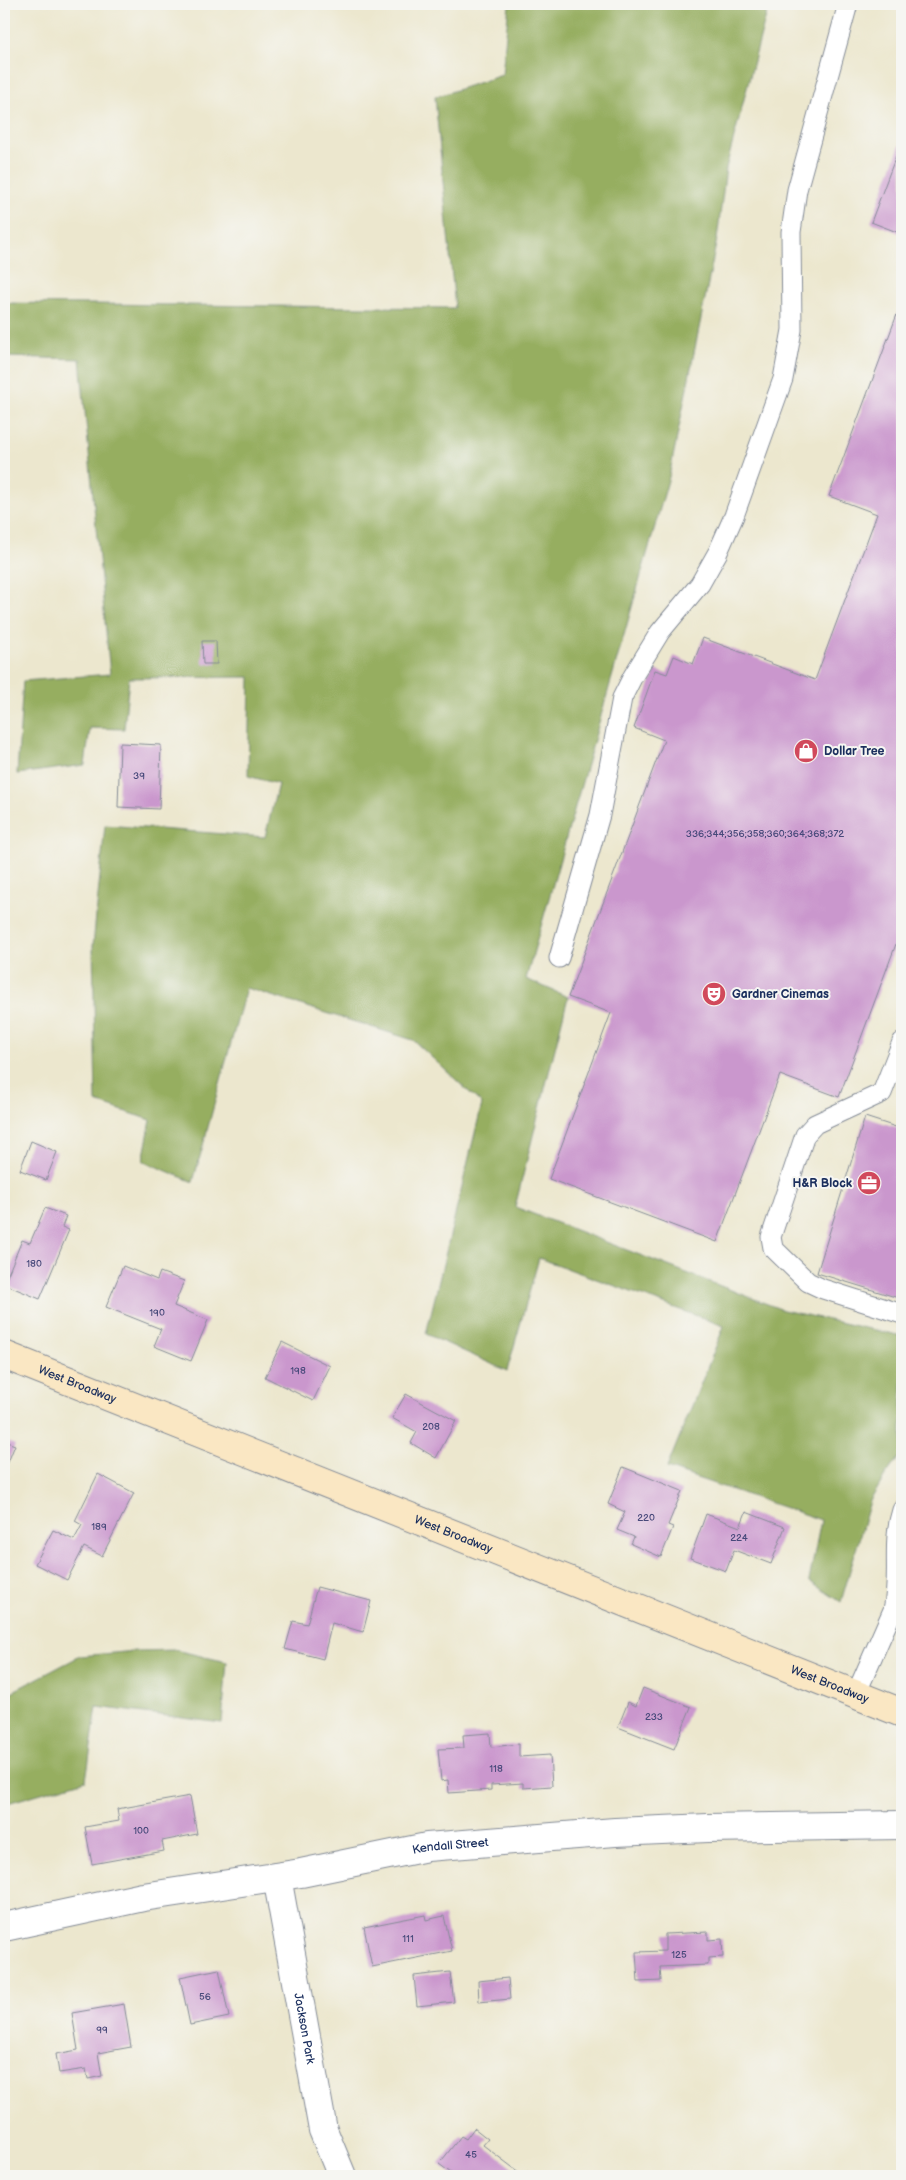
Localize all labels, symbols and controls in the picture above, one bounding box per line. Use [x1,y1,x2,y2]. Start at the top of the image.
shop icon: Dollar Tree [793,738,819,764]
place label: Dollar Tree [824,744,885,759]
house number: 39 [133,770,145,782]
house number: 336;344;356;358;360;364;368;372 [686,828,844,840]
theatre icon: Gardner Cinemas [701,981,727,1007]
place label: Gardner Cinemas [732,987,829,1002]
office icon: H&R Block [856,1170,882,1196]
place label: H&R Block [793,1176,853,1191]
house number: 180 [26,1258,42,1270]
house number: 190 [149,1307,165,1319]
street label: West Broadway [36,1362,119,1407]
house number: 198 [290,1365,306,1377]
house number: 208 [422,1421,440,1433]
street label: West Broadway [412,1512,495,1557]
house number: 220 [637,1512,655,1524]
house number: 189 [91,1521,107,1533]
house number: 224 [730,1532,748,1544]
street label: West Broadway [789,1662,872,1707]
house number: 233 [645,1711,663,1723]
house number: 118 [489,1763,503,1775]
house number: 100 [133,1825,149,1837]
street label: Kendall Street [411,1835,489,1857]
house number: 111 [402,1933,414,1945]
house number: 125 [671,1949,687,1961]
house number: 56 [199,1991,211,2003]
street label: Jackson Park [291,1992,318,2065]
house number: 99 [96,2024,108,2036]
house number: 45 [465,2149,477,2161]

